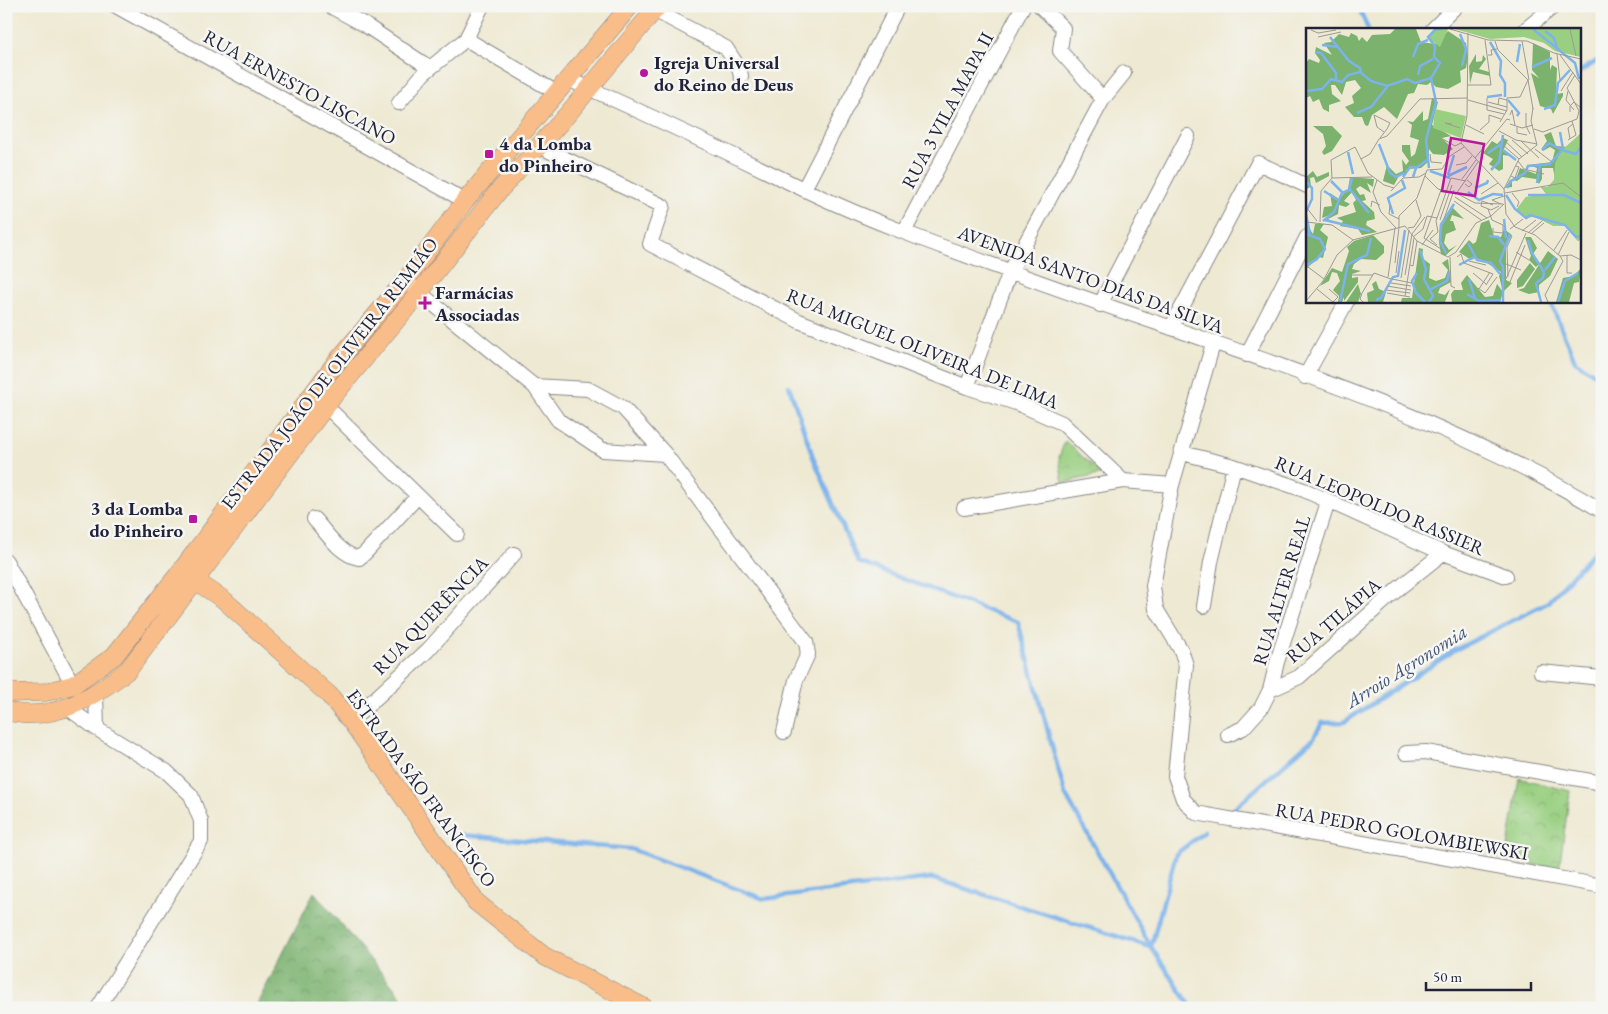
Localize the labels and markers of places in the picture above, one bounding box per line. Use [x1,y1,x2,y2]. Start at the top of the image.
place label: Igreja Universal do Reino de Deus [654,50,794,97]
marker: Igreja Universal do Reino de Deus [638,67,650,79]
place label: 4 da Lomba do Pinheiro [499,131,593,178]
marker: 4 da Lomba do Pinheiro [483,148,495,160]
place label: Farmácias Associadas [434,280,519,327]
marker: Farmácias Associadas [419,297,431,309]
place label: 3 da Lomba do Pinheiro [90,496,184,543]
marker: 3 da Lomba do Pinheiro [187,513,199,525]

